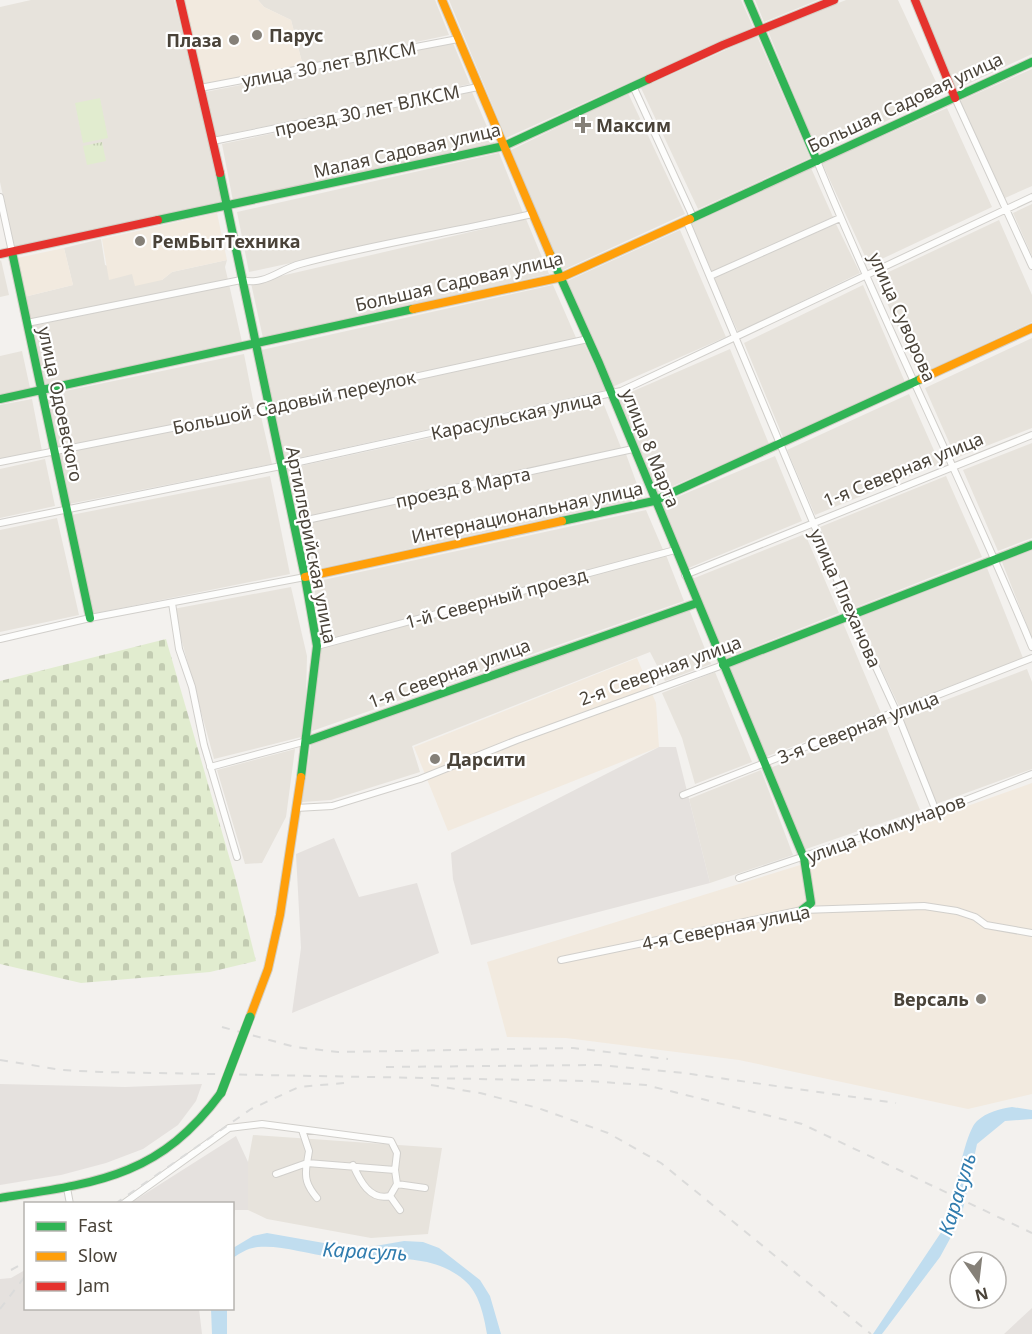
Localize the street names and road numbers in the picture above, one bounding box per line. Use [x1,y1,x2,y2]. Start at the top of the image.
street label: улица 30 лет ВЛКСМ [240,35,418,93]
street label: Большая Садовая улица [804,46,1006,158]
street label: проезд 30 лет ВЛКСМ [272,79,462,141]
street label: Малая Садовая улица [311,117,503,183]
street label: Большая Садовая улица [353,245,565,317]
street label: улица Суворова [864,249,942,385]
street label: улица Одоевского [33,324,89,484]
street label: Большой Садовый переулок [170,364,418,439]
street label: Карасульская улица [429,385,603,445]
street label: улица 8 Марта [616,385,686,511]
street label: 1-я Северная улица [819,426,987,512]
street label: Артиллерийская улица [281,444,343,646]
street label: проезд 8 Марта [393,461,533,513]
street label: Интернациональная улица [409,476,645,548]
street label: улица Плеханова [805,525,887,671]
street label: 1-й Северный проезд [403,562,590,634]
street label: 2-я Северная улица [576,630,744,710]
street label: 1-я Северная улица [365,633,533,713]
street label: 3-я Северная улица [774,685,942,769]
street label: улица Коммунаров [803,788,969,868]
street label: 4-я Северная улица [640,899,812,955]

